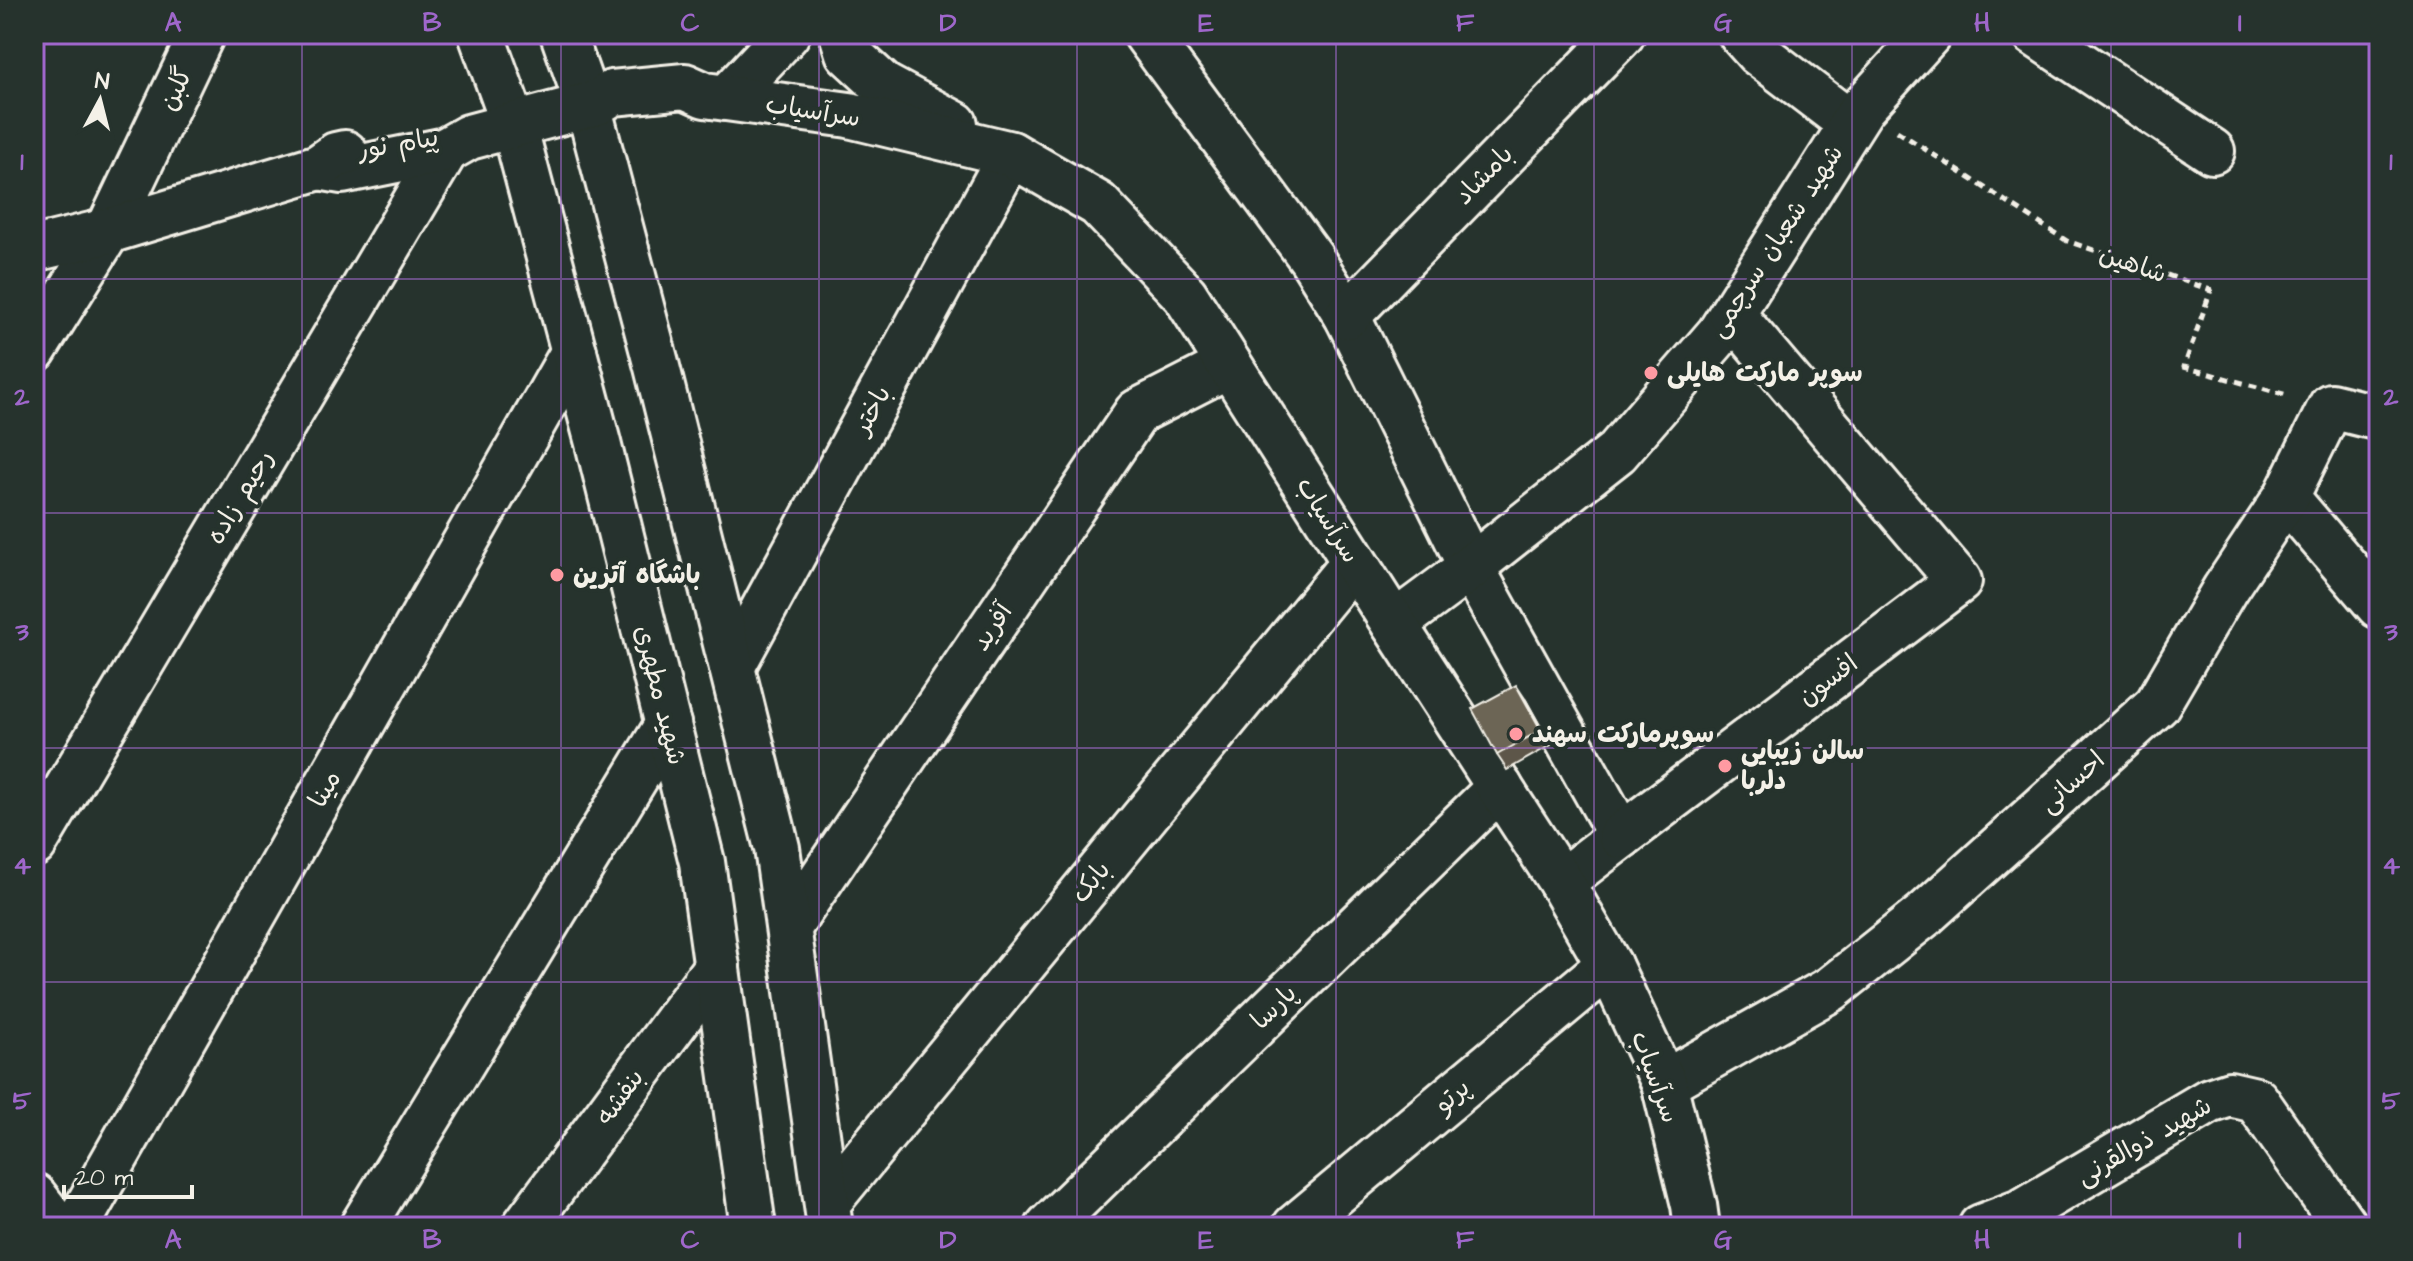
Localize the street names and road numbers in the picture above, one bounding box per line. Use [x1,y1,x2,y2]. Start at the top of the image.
street label: گلبن [150,61,202,117]
street label: سرآسیاب [763,86,863,136]
street label: پیام نور [354,119,442,170]
street label: بامشاد [1446,137,1522,213]
street label: شهید شعبان سرچمی [1700,137,1852,345]
street label: شاهین [2094,236,2172,292]
street label: باختر [843,379,900,443]
street label: رحیم زاده [198,443,283,552]
street label: سرآسیاب [1287,470,1369,570]
street label: آفرید [963,595,1022,658]
street label: شهید مطهری [625,621,695,769]
street label: افسون [1790,646,1866,714]
street label: احسانی [2031,743,2113,821]
street label: مینا [300,764,350,814]
street label: بابک [1063,853,1119,911]
street label: پارسا [1243,976,1305,1038]
street label: سرآسیاب [1622,1026,1688,1128]
street label: بنفشه [587,1061,653,1133]
street label: پرتو [1425,1070,1478,1123]
street label: شهید ذوالقرنی [2069,1088,2219,1194]

